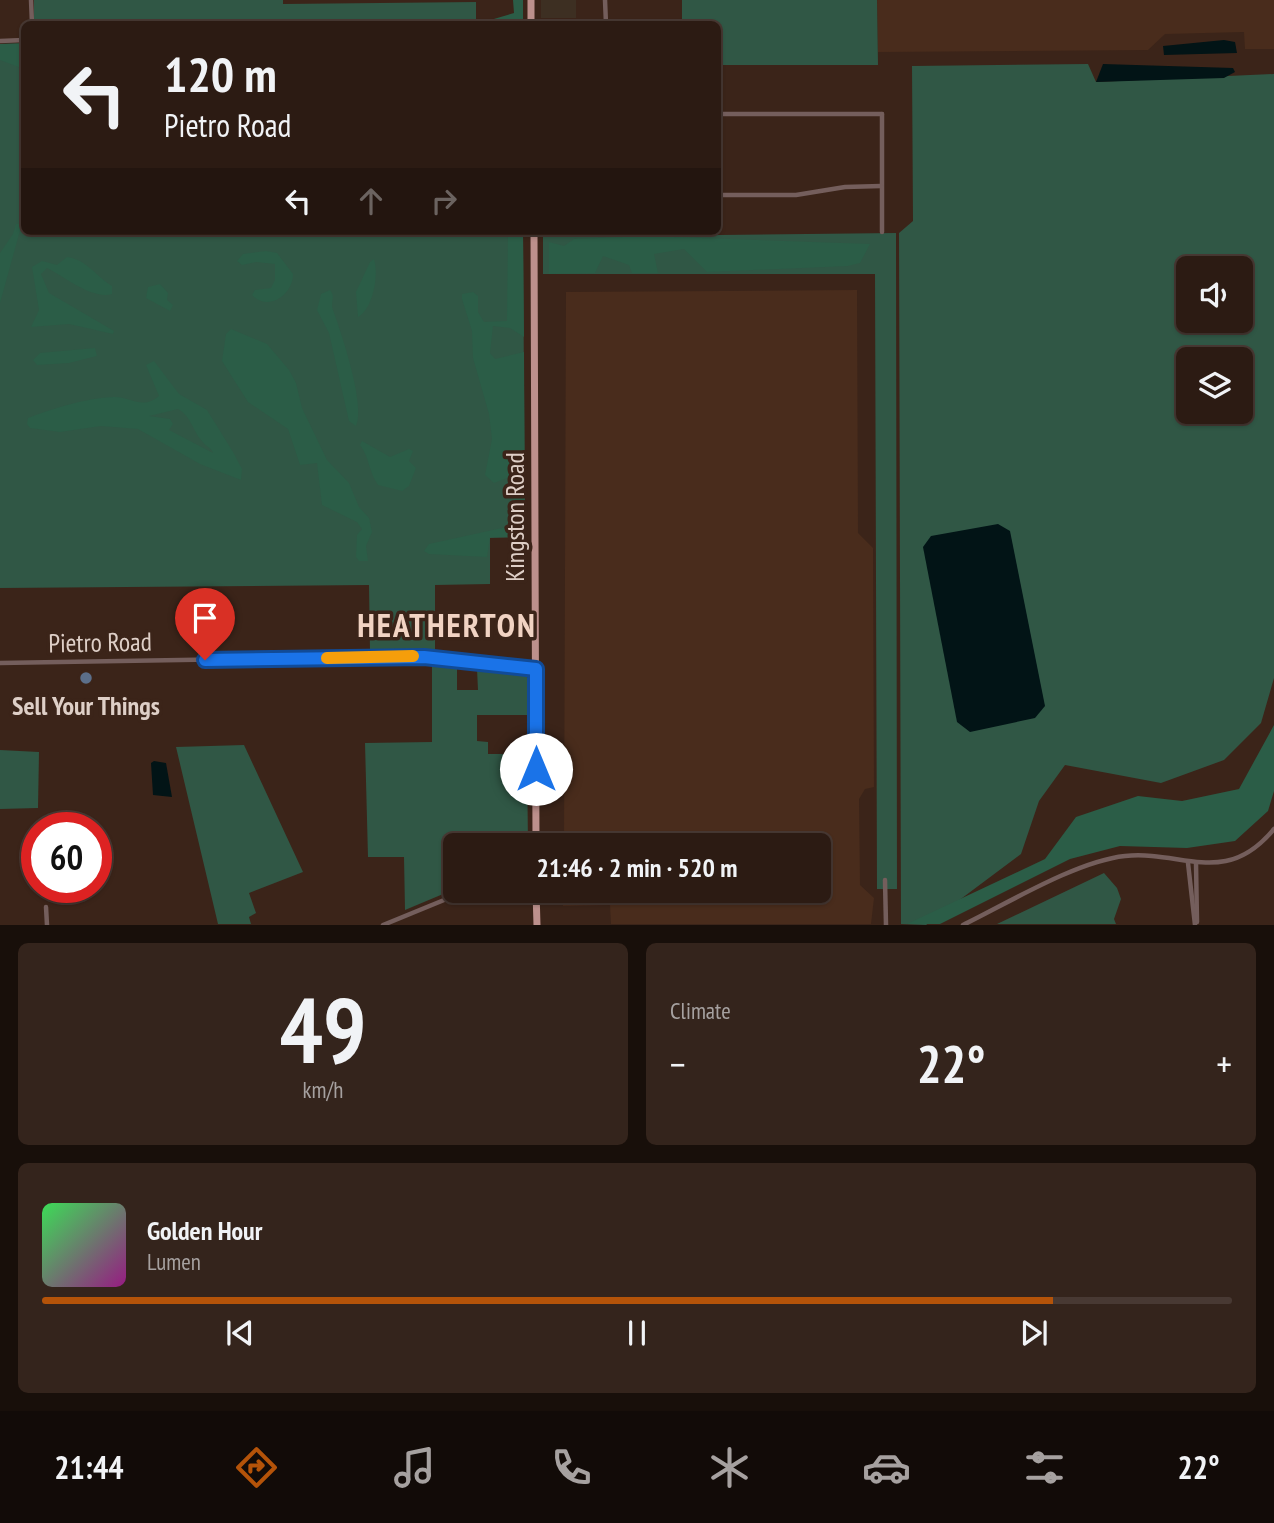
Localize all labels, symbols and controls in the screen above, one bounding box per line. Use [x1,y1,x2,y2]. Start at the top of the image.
text: 120 m [164,42,277,106]
icon: left [49,49,140,140]
text: Pietro Road [164,104,291,146]
icon: left [279,182,317,220]
icon: ahead [352,182,390,220]
icon: right [425,182,463,220]
map controls [1176,256,1253,424]
button: sound [1176,256,1253,333]
button: layers [1176,347,1253,424]
street label: Kingston Road [498,452,531,582]
pin [175,588,235,660]
icon: arrive [186,599,224,637]
district label: HEATHERTON [357,603,537,646]
street label: Pietro Road [48,625,152,659]
marker: Sell Your Things [78,670,94,686]
place label: Sell Your Things [12,689,160,722]
position arrow [499,732,573,806]
speed limit sign: 60 [21,812,112,903]
text: 21:46 · 2 min · 520 m [537,851,737,884]
text: 49 [280,970,367,1088]
text: Climate [670,996,731,1025]
text: 22° [917,1030,985,1097]
text: − [670,1039,686,1088]
text: + [1216,1039,1232,1088]
text: km/h [303,1075,343,1104]
text: Golden Hour [147,1214,262,1247]
text: Lumen [147,1247,201,1276]
icon: previous [221,1314,259,1352]
icon: pause [618,1314,656,1352]
icon: next [1015,1314,1053,1352]
icon: directions [232,1443,281,1492]
icon: music [390,1443,439,1492]
icon: phone [547,1443,596,1492]
icon: climate [705,1443,754,1492]
icon: car [862,1443,911,1492]
icon: filters [1020,1443,1069,1492]
text: 21:44 [54,1446,124,1488]
text: 22° [1177,1446,1220,1488]

